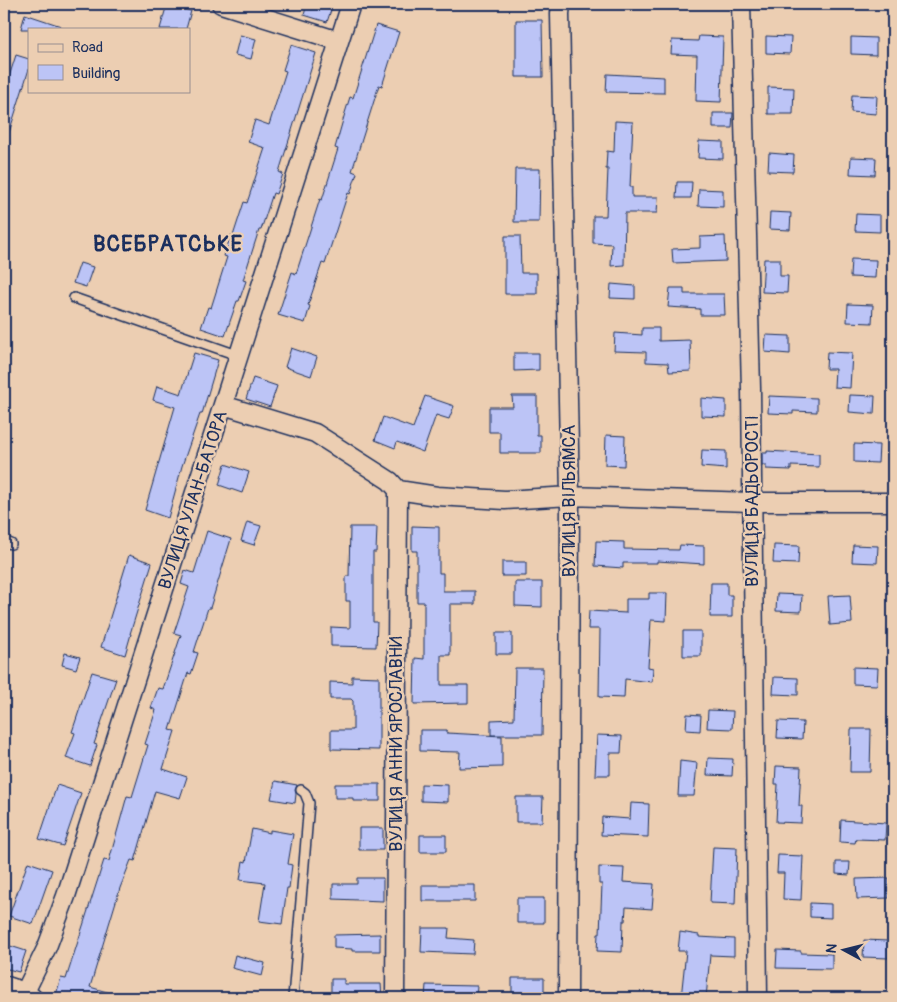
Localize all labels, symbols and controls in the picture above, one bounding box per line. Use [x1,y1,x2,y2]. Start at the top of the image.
legend [28,28,190,92]
text: Road [72,38,103,57]
text: Building [72,64,120,83]
district label: ВСЕБРАТСЬКЕ [93,230,243,258]
street label: ВУЛИЦЯ УЛАН-БАТОРА [153,407,233,592]
street label: ВУЛИЦЯ БАДЬОРОСТІ [741,415,764,587]
street label: ВУЛИЦЯ ВІЛЬЯМСА [558,424,581,577]
street label: ВУЛИЦЯ АННИ ЯРОСЛАВНИ [385,636,408,852]
north arrow [820,924,870,974]
text: N [823,943,841,954]

